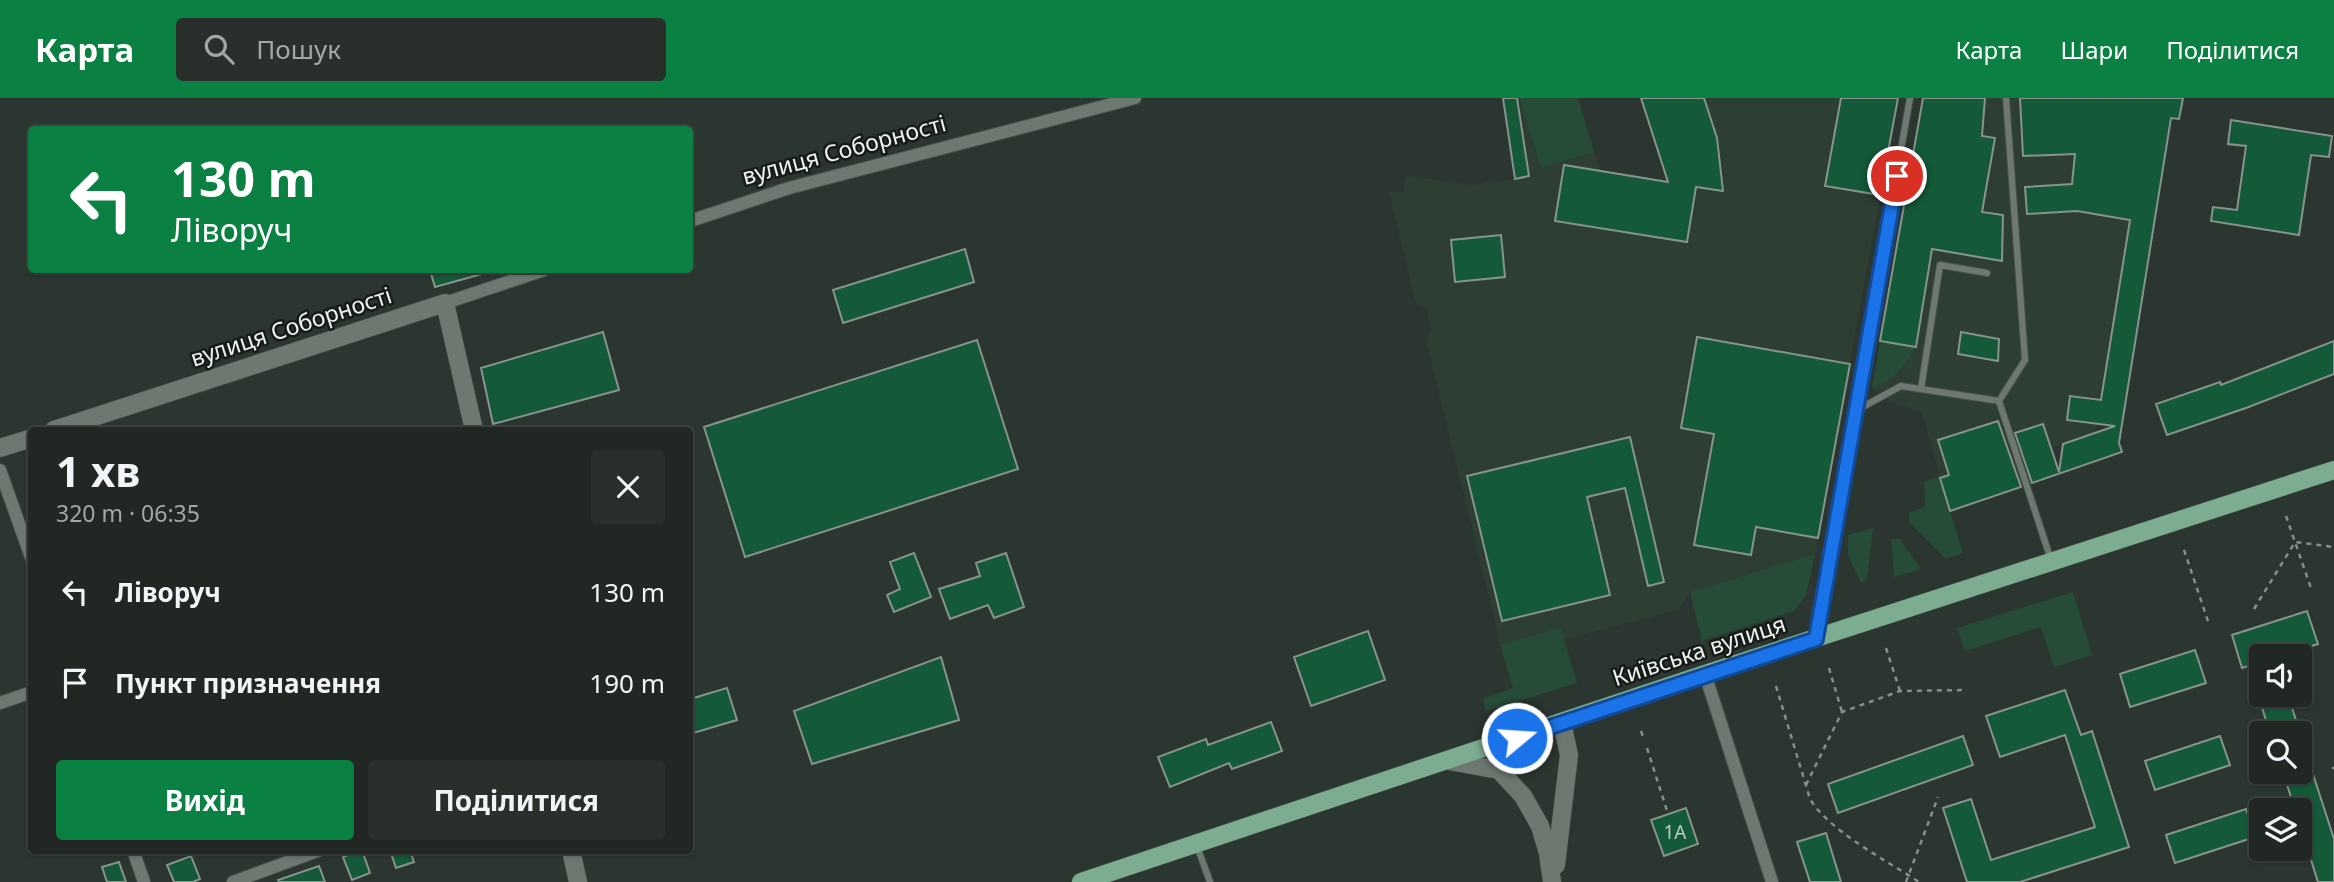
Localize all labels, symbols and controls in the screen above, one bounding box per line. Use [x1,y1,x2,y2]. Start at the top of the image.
search box [176,18,666,81]
text: Карта [35,27,134,72]
icon: search [200,30,238,68]
text: Пошук [256,31,341,67]
text: Карта [1955,33,2022,66]
text: Шари [2060,33,2128,66]
text: Поділитися [2166,33,2299,66]
street label: вулиця Соборності [738,106,949,192]
text: 130 m [171,145,316,211]
pin [1867,146,1927,206]
icon: left [56,154,147,245]
icon: arrive [1878,157,1916,195]
text: Ліворуч [171,208,292,251]
street label: вулиця Соборності [186,278,395,374]
text: 1 хв [56,442,140,499]
button: close [591,450,665,524]
text: 320 m · 06:35 [56,497,200,529]
icon: left [56,573,94,611]
text: Ліворуч [115,574,221,610]
text: 130 m [589,574,665,610]
street label: Київська вулиця [1608,607,1789,693]
map controls [2249,644,2312,861]
button: sound [2249,644,2312,707]
icon: arrive [56,664,94,702]
text: Пункт призначення [115,665,381,701]
text: 190 m [589,665,665,701]
position arrow [1480,701,1554,775]
button: search [2249,721,2312,784]
button: Вихід [56,760,354,840]
button: Поділитися [368,760,665,840]
button: layers [2249,798,2312,861]
house number: 1А [1664,819,1687,845]

